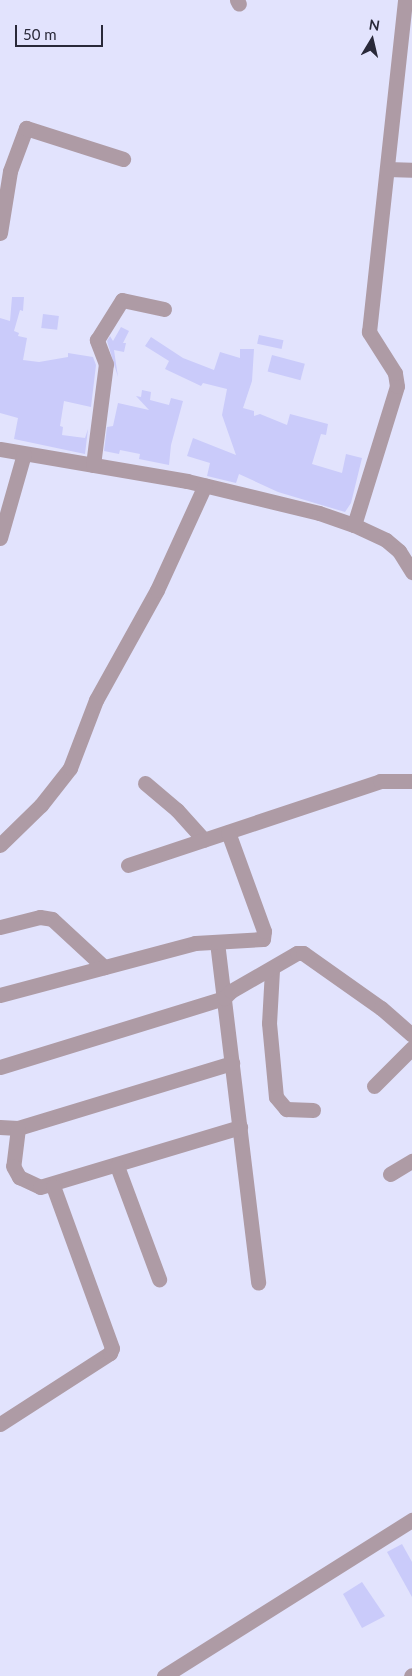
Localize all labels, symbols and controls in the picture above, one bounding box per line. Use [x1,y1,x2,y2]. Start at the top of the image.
scale bar [18,15,105,47]
north arrow [347,15,397,65]
text: N [368,15,381,34]
text: 50 m [23,25,57,43]

